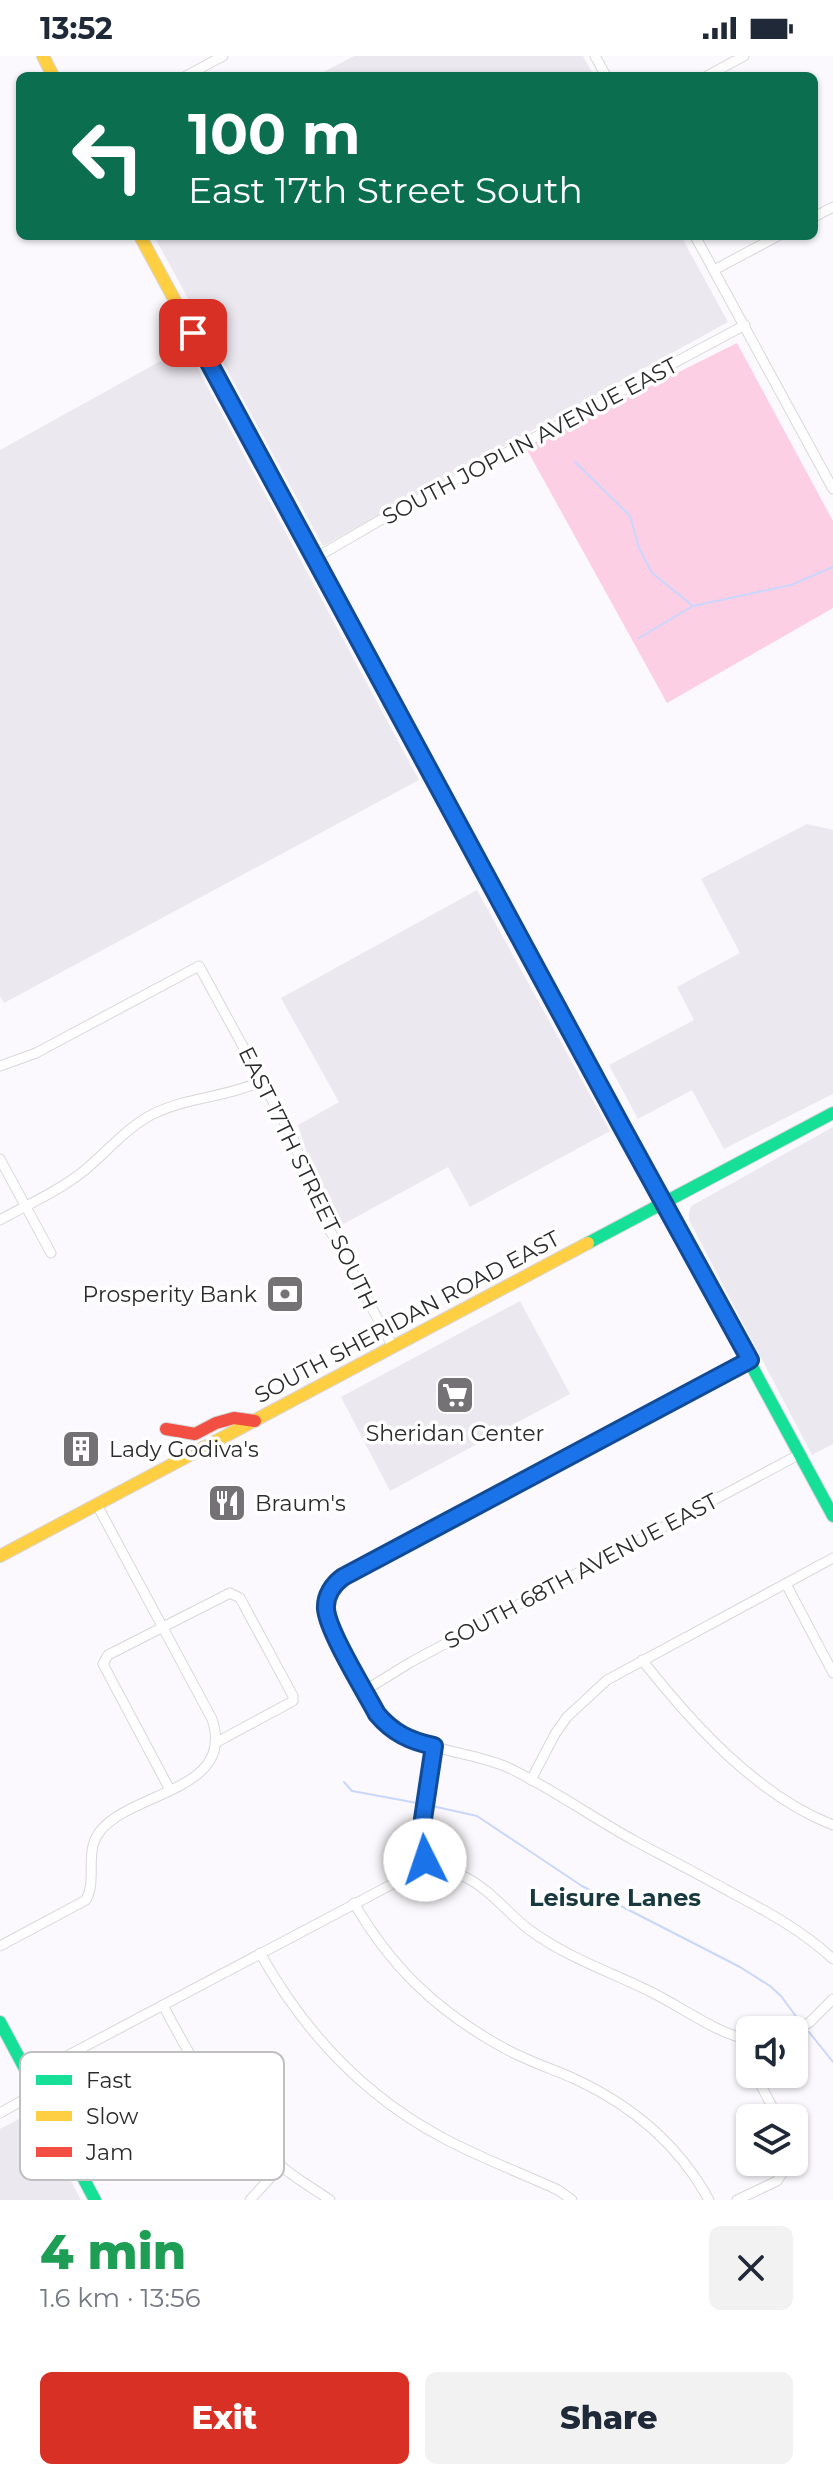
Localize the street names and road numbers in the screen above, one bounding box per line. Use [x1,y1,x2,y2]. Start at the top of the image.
street label: SOUTH JOPLIN AVENUE EAST [378,351,683,531]
street label: EAST 17TH STREET SOUTH [233,1042,383,1314]
street label: SOUTH SHERIDAN ROAD EAST [250,1225,565,1409]
street label: SOUTH 68TH AVENUE EAST [440,1487,723,1655]

